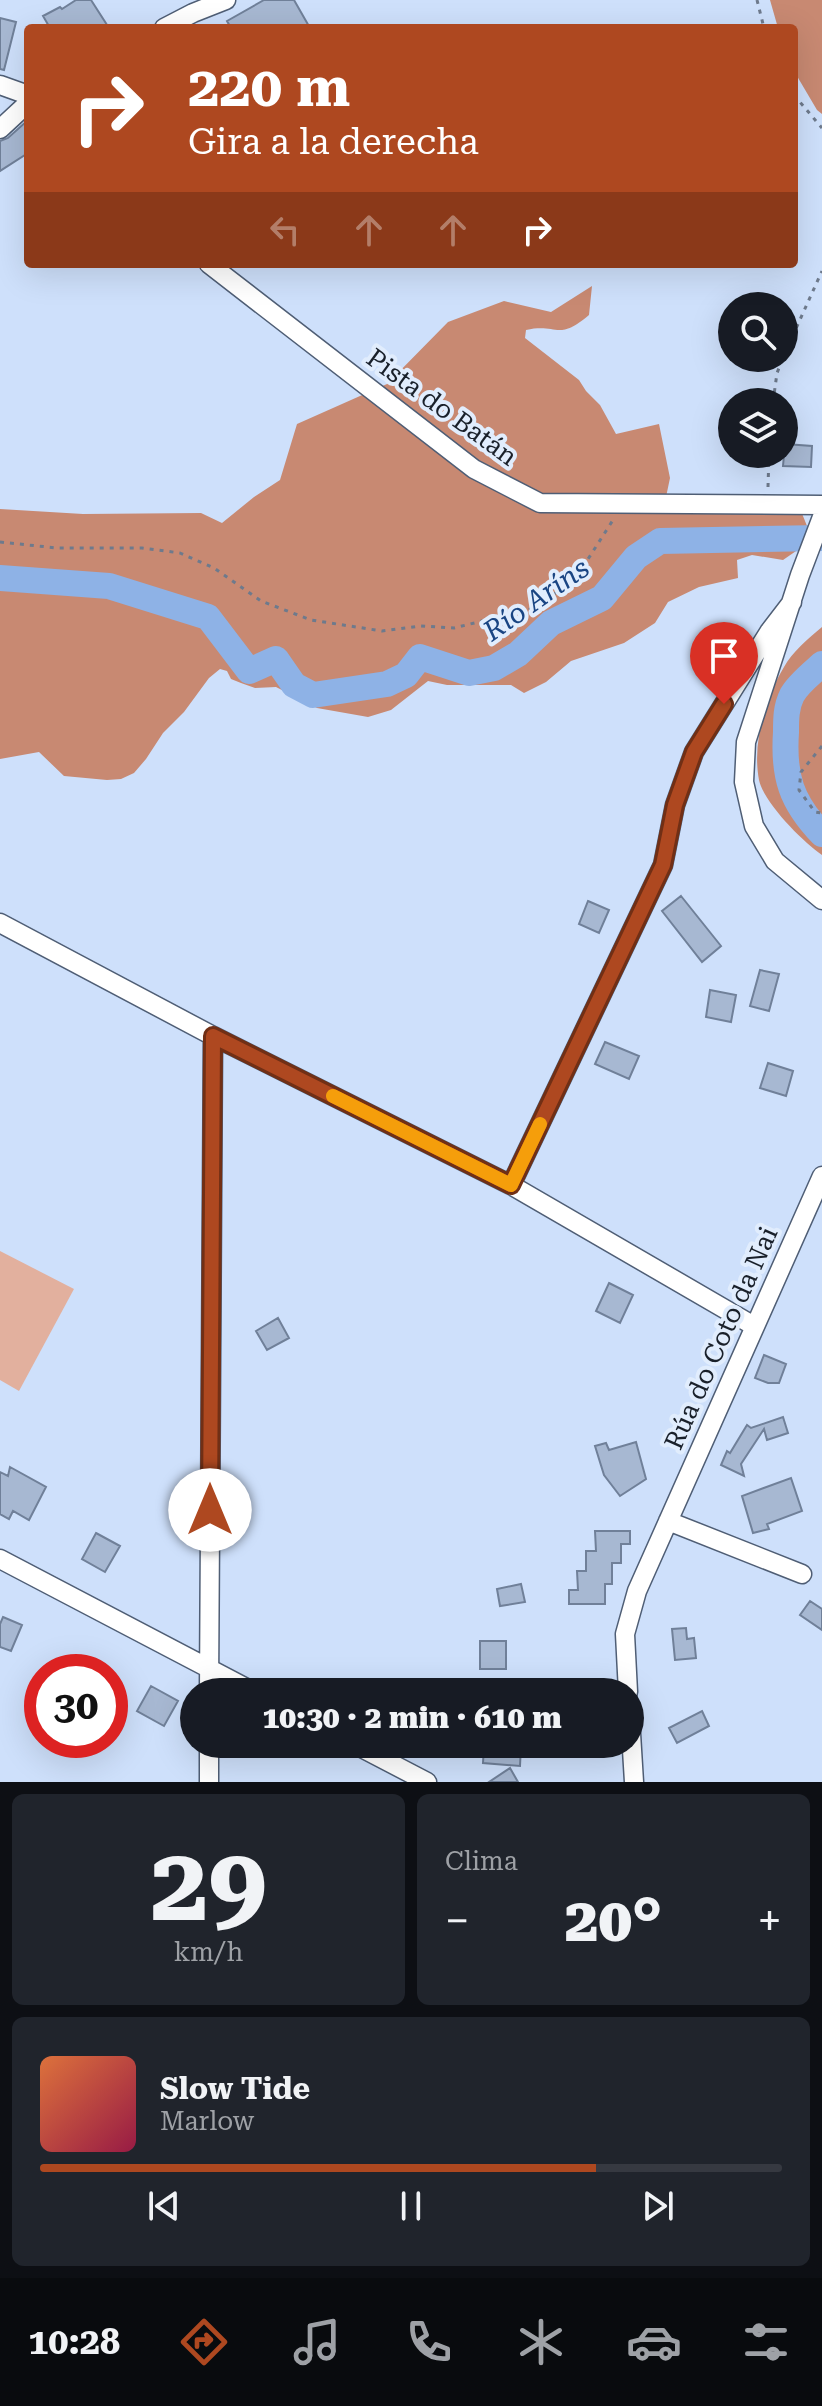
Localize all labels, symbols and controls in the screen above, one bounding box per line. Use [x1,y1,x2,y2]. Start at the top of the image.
text: 220 m [188,54,350,120]
icon: right [56,56,160,160]
text: Gira a la derecha [188,121,479,163]
icon: left [263,208,307,252]
icon: ahead [347,208,391,252]
icon: ahead [431,208,475,252]
icon: right [515,208,559,252]
map controls [718,292,798,468]
button: search [718,292,798,372]
street label: Pista do Batán [361,342,523,472]
button: layers [718,388,798,468]
water label: Río Aríns [476,551,595,648]
pin [690,622,758,704]
icon: arrive [702,634,746,678]
street label: Rúa do Coto da Nai [658,1222,784,1454]
position arrow [168,1468,252,1552]
speed limit sign: 30 [24,1654,128,1758]
text: 10:30 · 2 min · 610 m [262,1700,562,1735]
text: 29 [150,1824,267,1945]
text: Clima [445,1846,518,1876]
text: 20° [565,1885,662,1956]
text: − [445,1895,470,1947]
text: + [757,1895,782,1947]
text: km/h [174,1937,243,1967]
text: Slow Tide [160,2071,310,2106]
text: Marlow [160,2106,254,2136]
icon: previous [142,2184,186,2228]
icon: pause [389,2184,433,2228]
icon: next [636,2184,680,2228]
icon: directions [176,2314,232,2370]
icon: music [289,2314,345,2370]
icon: phone [401,2314,457,2370]
icon: climate [513,2314,569,2370]
icon: car [626,2314,682,2370]
icon: filters [738,2314,794,2370]
text: 10:28 [28,2321,120,2363]

